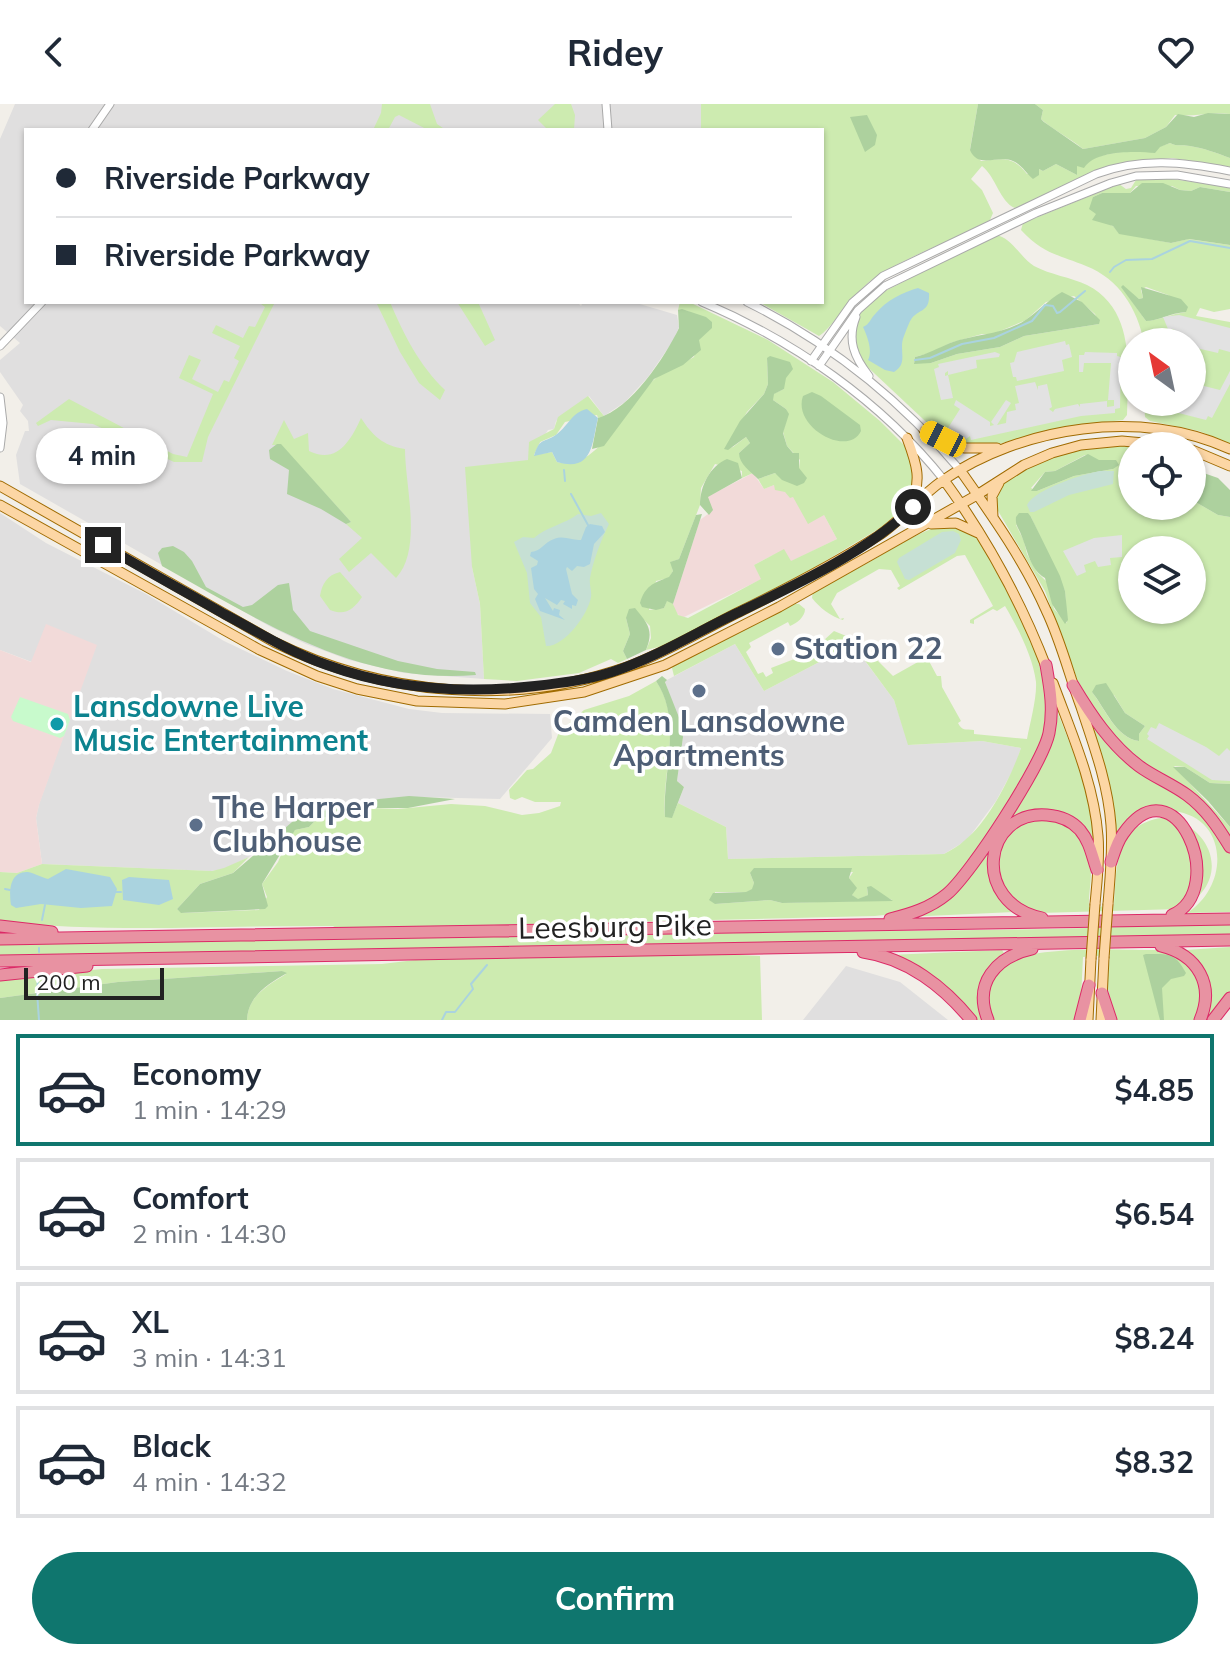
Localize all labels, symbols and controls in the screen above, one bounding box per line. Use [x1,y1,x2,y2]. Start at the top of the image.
icon: back [32,30,76,74]
text: Ridey [567,30,663,75]
icon: heart [1154,30,1198,74]
text: Riverside Parkway [104,159,370,197]
text: Riverside Parkway [104,236,370,274]
north arrow [1118,328,1206,416]
map controls [1118,328,1206,624]
car [916,417,970,461]
callout: 4 min [37,429,169,485]
button: locate [1118,432,1206,520]
text: 4 min [68,439,136,472]
route start [895,489,931,525]
route end [85,527,121,563]
button: layers [1118,536,1206,624]
place label: Station 22 [794,629,942,667]
marker: Station 22 [769,640,787,658]
marker: Camden Lansdowne Apartments [690,682,708,700]
place label: Lansdowne Live Music Entertainment [73,687,368,759]
place label: Camden Lansdowne Apartments [553,702,845,774]
marker: Lansdowne Live Music Entertainment [48,715,66,733]
place label: The Harper Clubhouse [212,788,374,860]
marker: The Harper Clubhouse [187,816,205,834]
street label: Leesburg Pike [518,905,712,947]
scale bar [24,964,164,1000]
text: 200 m [36,968,101,996]
icon: car [36,1054,108,1126]
text: Economy [132,1055,261,1093]
text: $4.85 [1115,1071,1194,1109]
text: 1 min · 14:29 [132,1093,287,1126]
icon: car [36,1178,108,1250]
text: Comfort [132,1179,249,1217]
text: $6.54 [1115,1195,1194,1233]
text: 2 min · 14:30 [132,1217,287,1250]
icon: car [36,1302,108,1374]
text: XL [132,1303,169,1341]
text: $8.24 [1115,1319,1194,1357]
text: 3 min · 14:31 [132,1341,287,1374]
icon: car [36,1426,108,1498]
text: Black [132,1427,211,1465]
text: $8.32 [1115,1443,1194,1481]
text: 4 min · 14:32 [132,1465,287,1498]
button: Confirm [32,1552,1198,1644]

